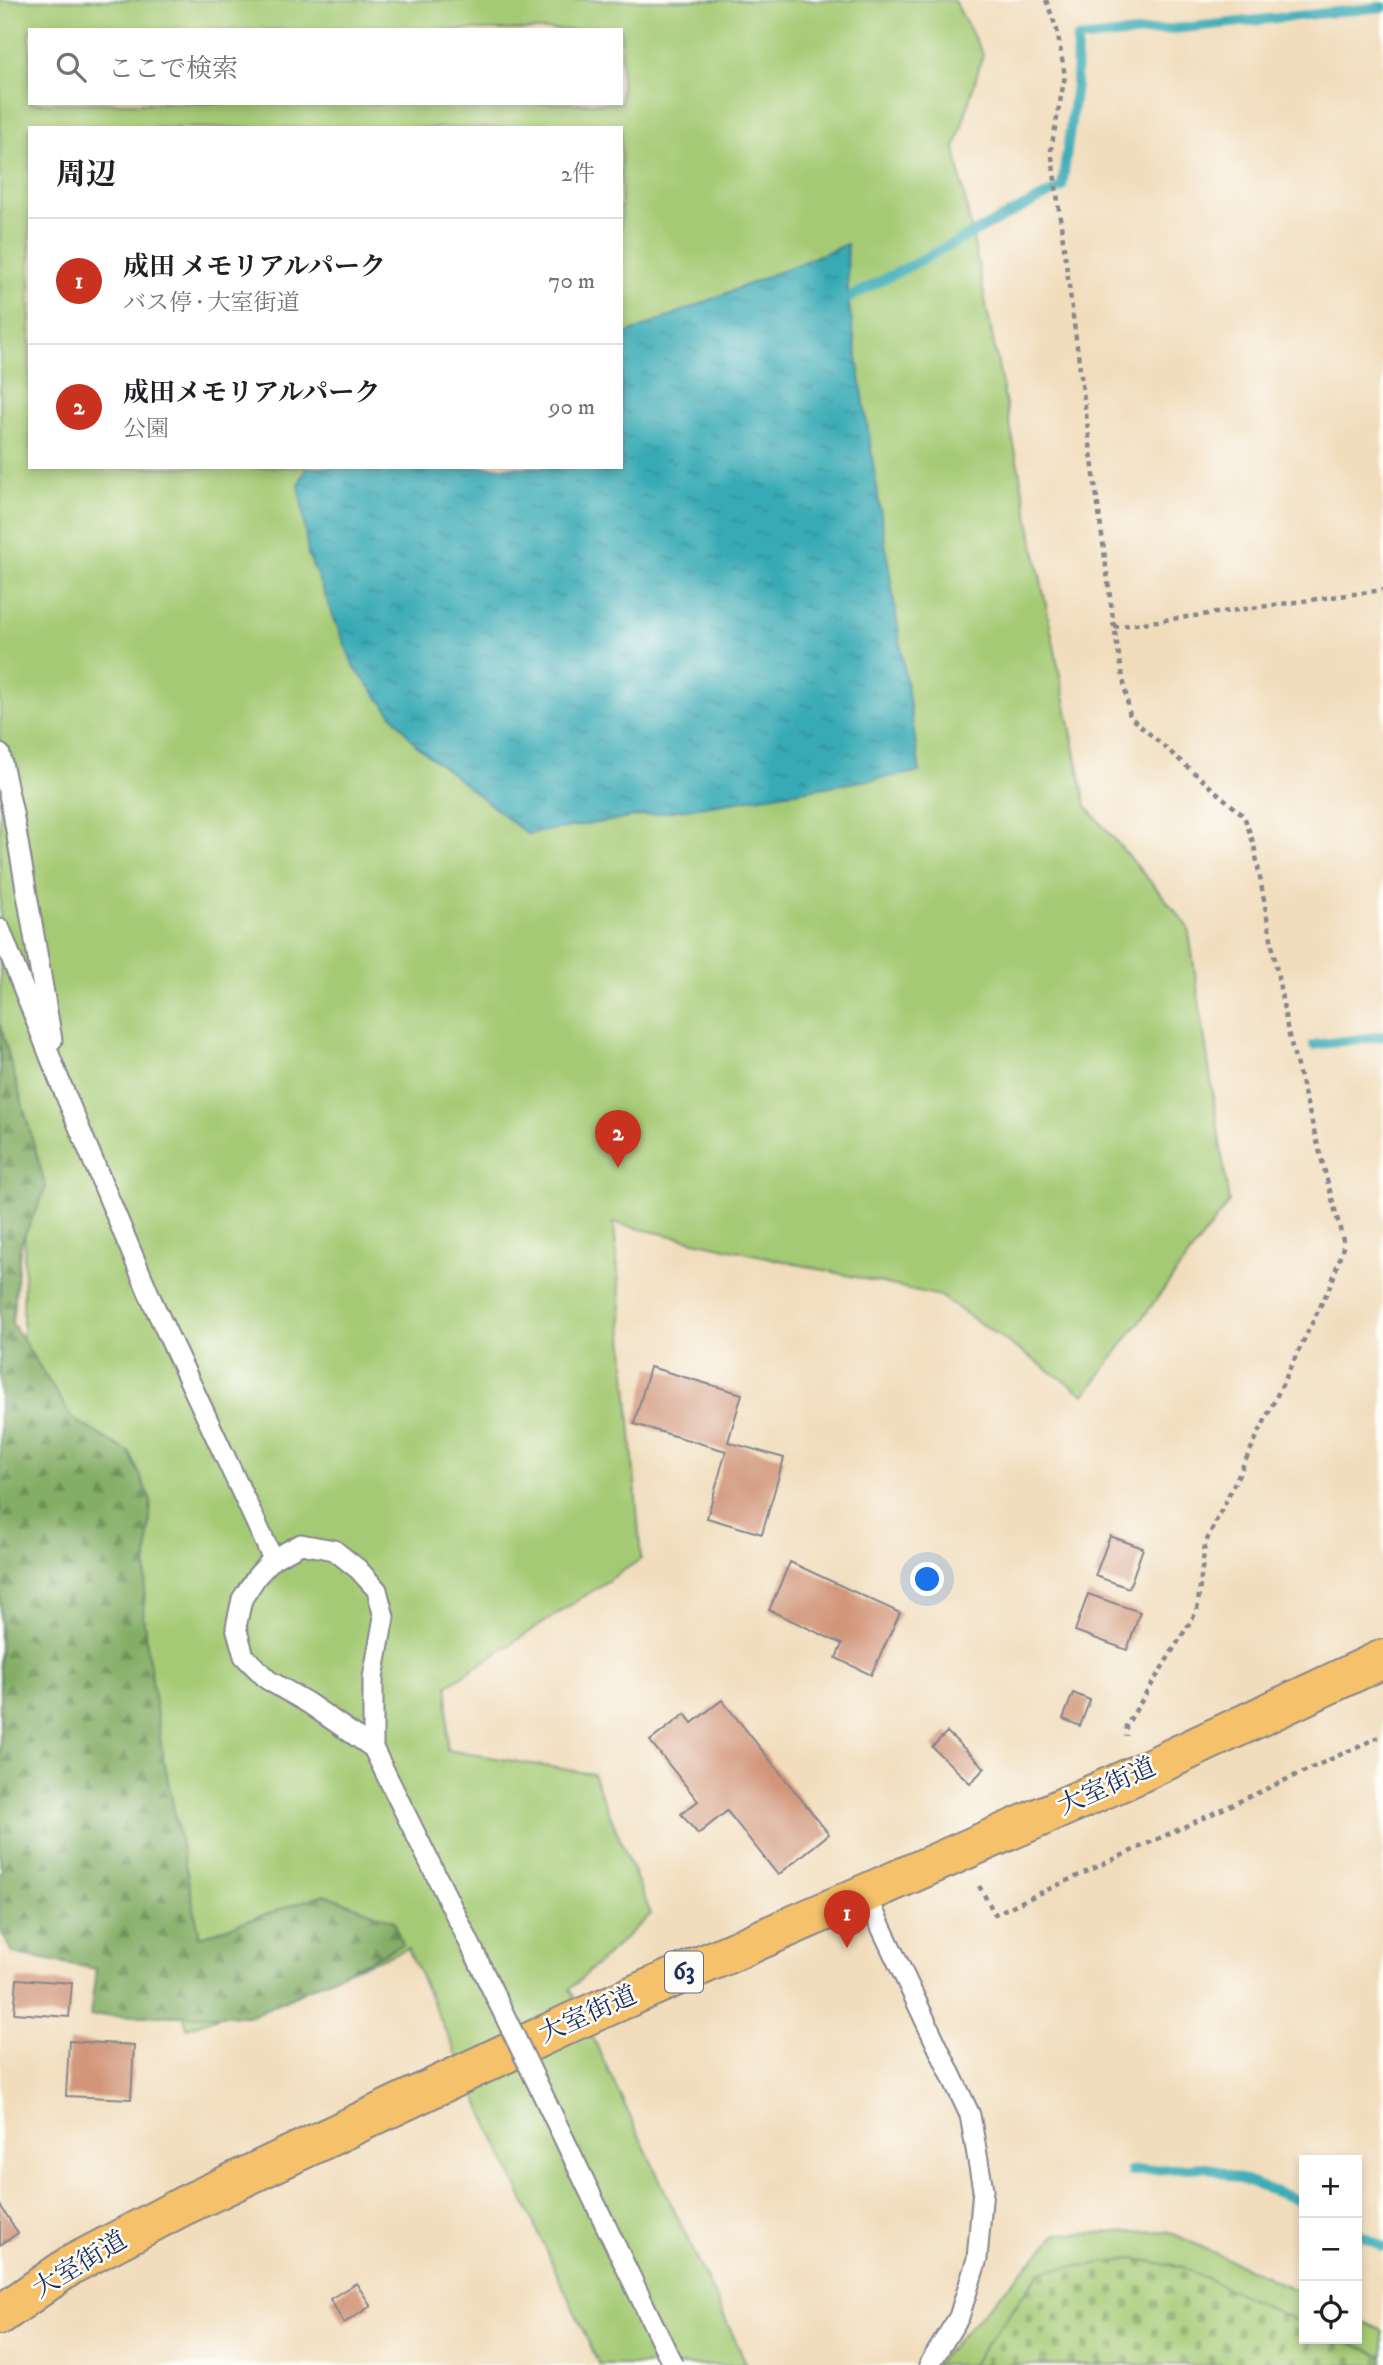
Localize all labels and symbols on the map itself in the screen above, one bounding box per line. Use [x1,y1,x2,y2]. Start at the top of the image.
pin: 2 [595,1110,641,1168]
your location [910,1562,944,1596]
street label: 大室街道 [1053,1751,1161,1823]
pin: 1 [824,1890,870,1948]
road number: 63 [665,1952,703,1993]
street label: 大室街道 [534,1979,642,2051]
street label: 大室街道 [27,2224,133,2306]

